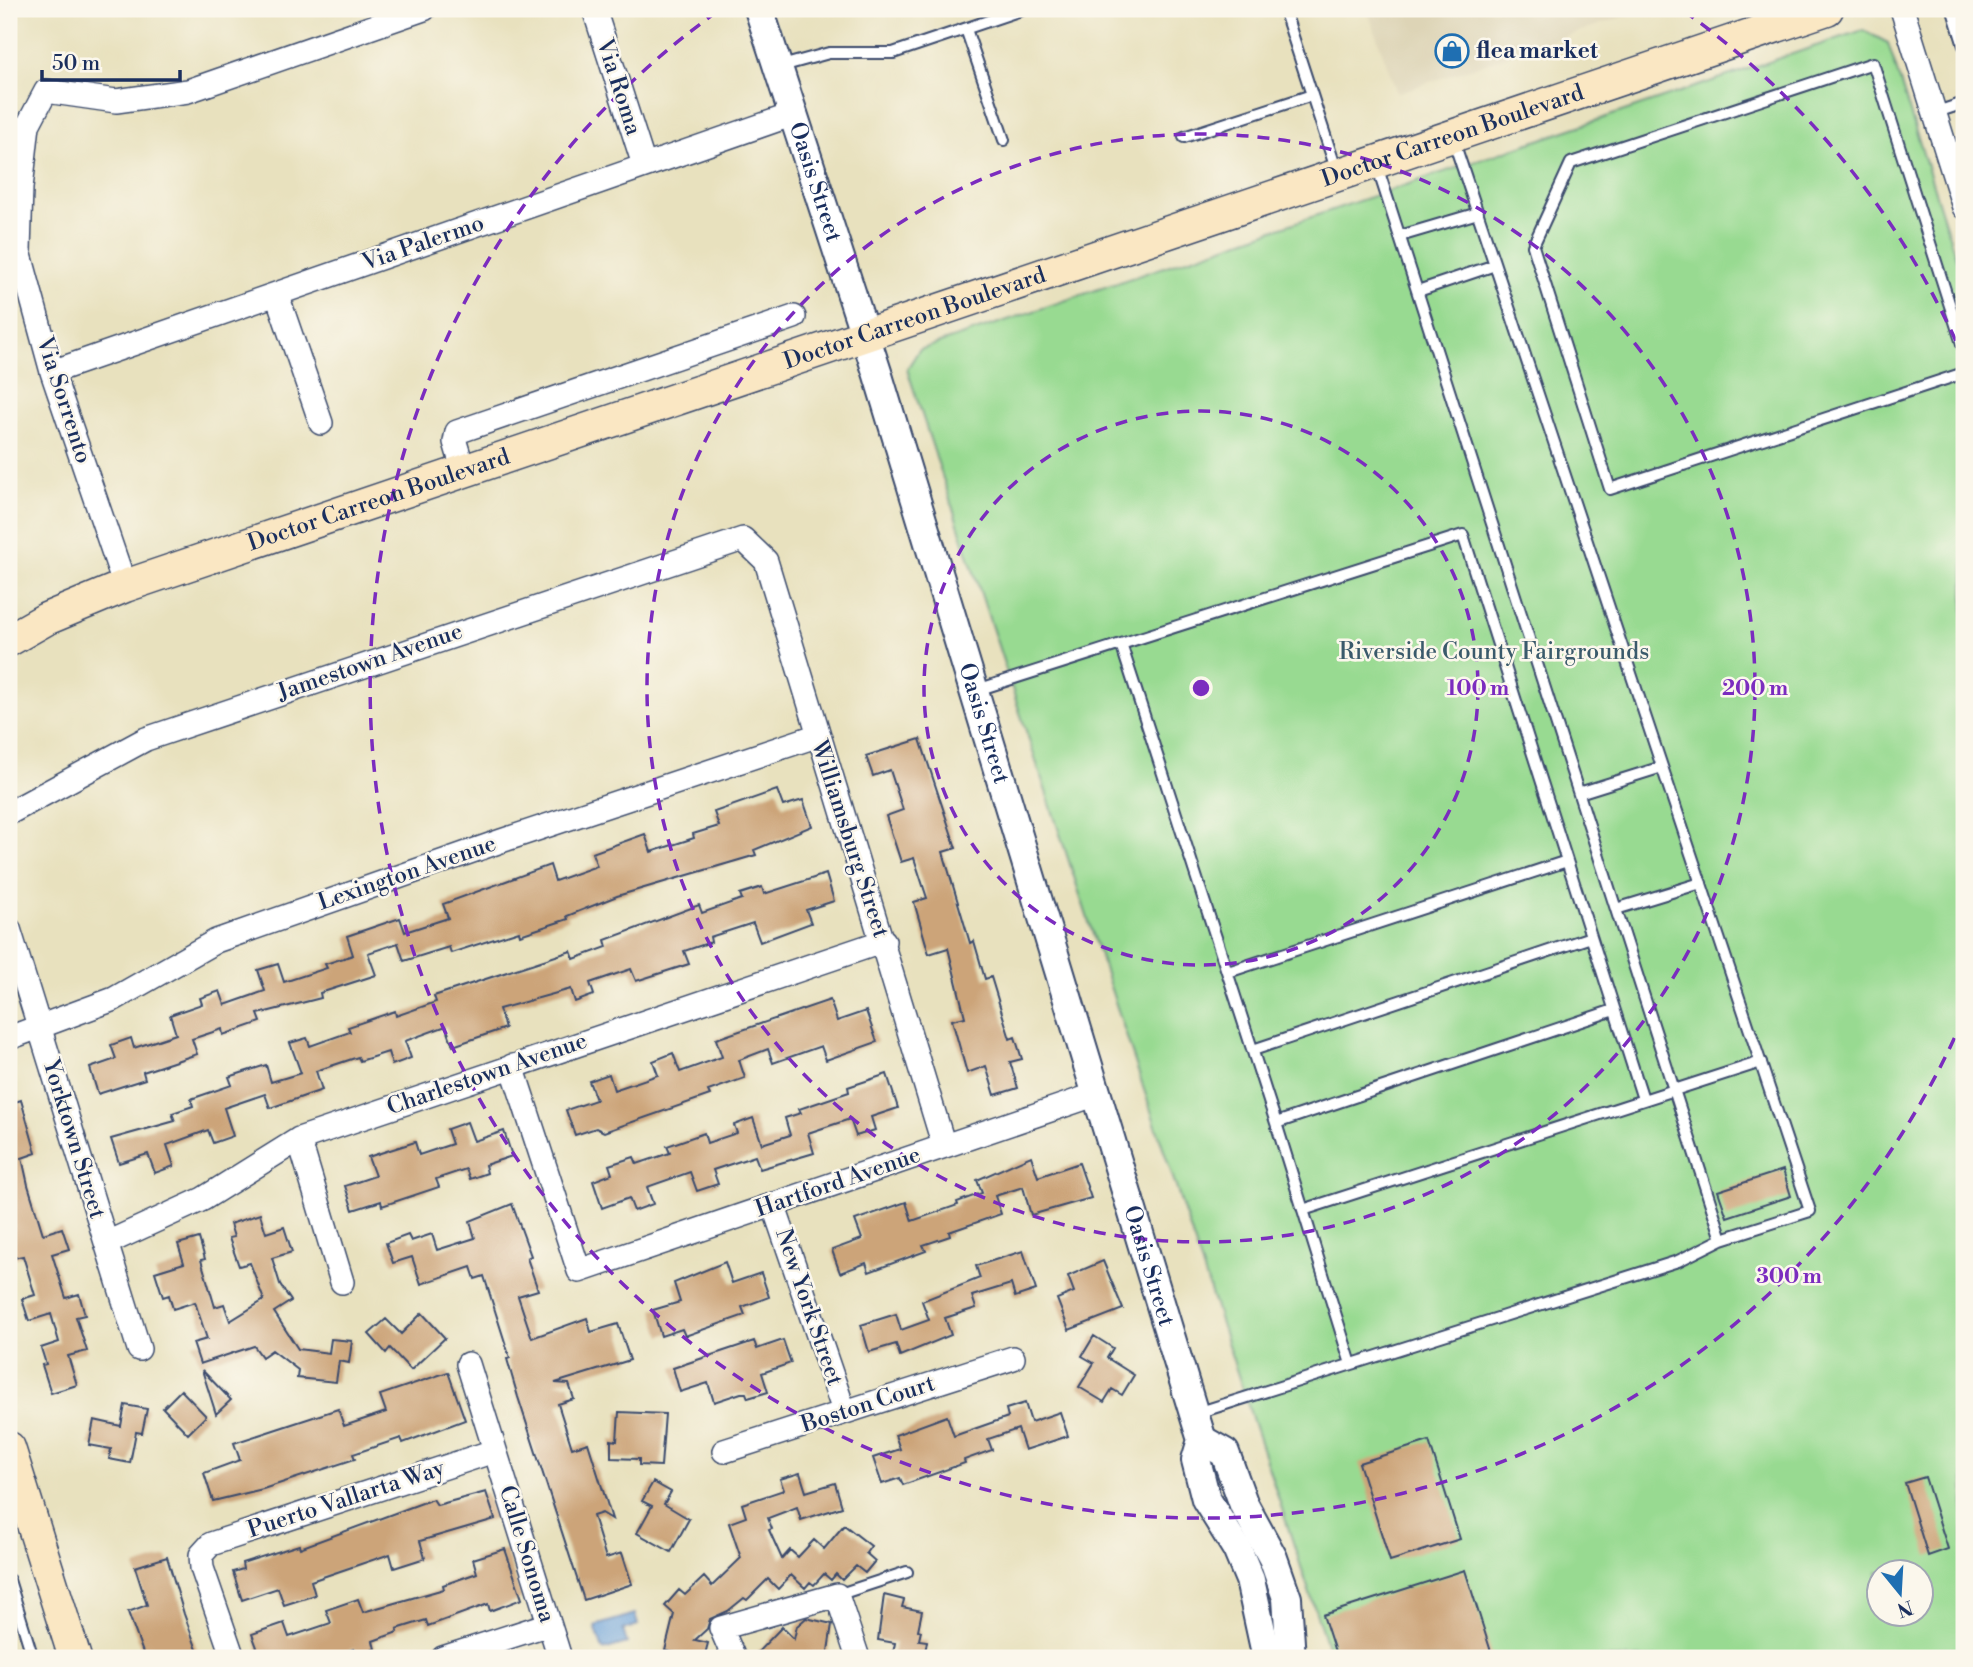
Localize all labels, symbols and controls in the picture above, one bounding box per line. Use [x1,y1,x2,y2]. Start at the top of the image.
shop icon: flea market [1433,32,1471,70]
street label: Via Roma [590,34,648,139]
place label: flea market [1476,37,1599,65]
scale bar [42,38,180,82]
text: 50 m [52,51,100,77]
street label: Doctor Carreon Boulevard [1318,79,1587,193]
street label: Oasis Street [783,118,848,246]
street label: Via Palermo [357,209,488,277]
street label: Doctor Carreon Boulevard [780,261,1049,376]
street label: Via Sorrento [30,332,98,467]
street label: Doctor Carreon Boulevard [244,443,513,557]
street label: Jamestown Avenue [273,617,466,707]
park label: Riverside County Fairgrounds [1339,638,1649,666]
street label: Oasis Street [952,660,1015,787]
centre of rings [1189,676,1213,700]
text: 100 m [1447,676,1509,702]
text: 200 m [1722,676,1788,702]
street label: Williamsburg Street [805,736,895,941]
street label: Lexington Avenue [314,829,500,917]
street label: Charlestown Avenue [383,1027,591,1121]
street label: Yorktown Street [36,1055,112,1222]
street label: Hartford Avenue [752,1141,924,1223]
street label: Oasis Street [1117,1202,1180,1330]
street label: New York Street [769,1225,849,1389]
text: 300 m [1756,1264,1822,1290]
street label: Boston Court [797,1369,938,1439]
street label: Puerto Vallarta Way [244,1454,449,1544]
street label: Calle Sonoma [493,1482,561,1626]
north arrow [1864,1558,1934,1628]
text: N [1894,1594,1916,1622]

